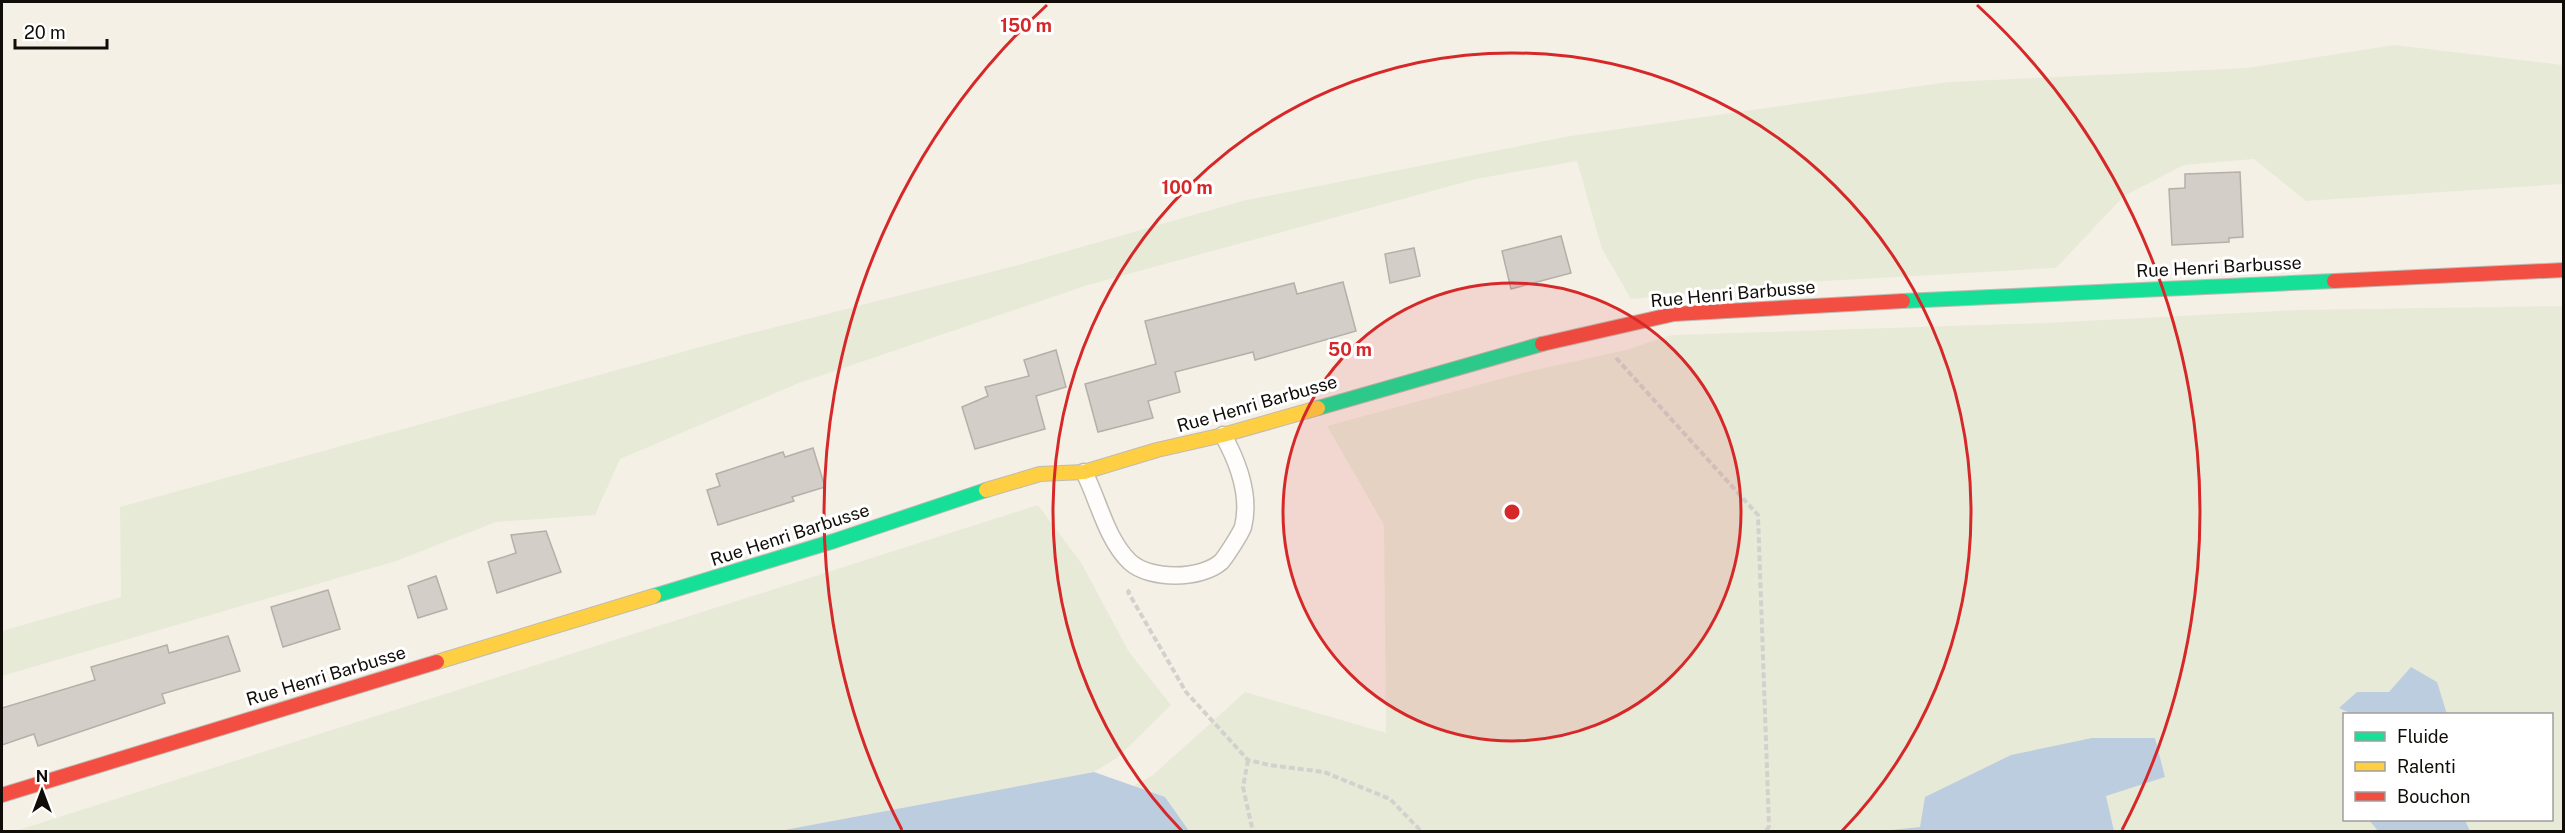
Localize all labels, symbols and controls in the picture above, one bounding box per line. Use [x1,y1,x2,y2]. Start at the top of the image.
scale bar [15,12,106,50]
text: 150 m [1000,15,1052,36]
text: 20 m [24,22,66,43]
text: 100 m [1161,177,1213,198]
street label: Rue Henri Barbusse [2136,252,2302,281]
street label: Rue Henri Barbusse [1650,276,1816,311]
text: 50 m [1328,339,1372,360]
street label: Rue Henri Barbusse [1174,371,1339,436]
street label: Rue Henri Barbusse [708,499,872,570]
centre of rings [1502,502,1522,522]
street label: Rue Henri Barbusse [244,641,408,710]
legend [2343,713,2553,821]
text: Fluide [2397,726,2449,747]
text: Ralenti [2397,756,2456,777]
north arrow [12,761,72,821]
text: N [36,767,48,786]
text: Bouchon [2397,786,2470,807]

